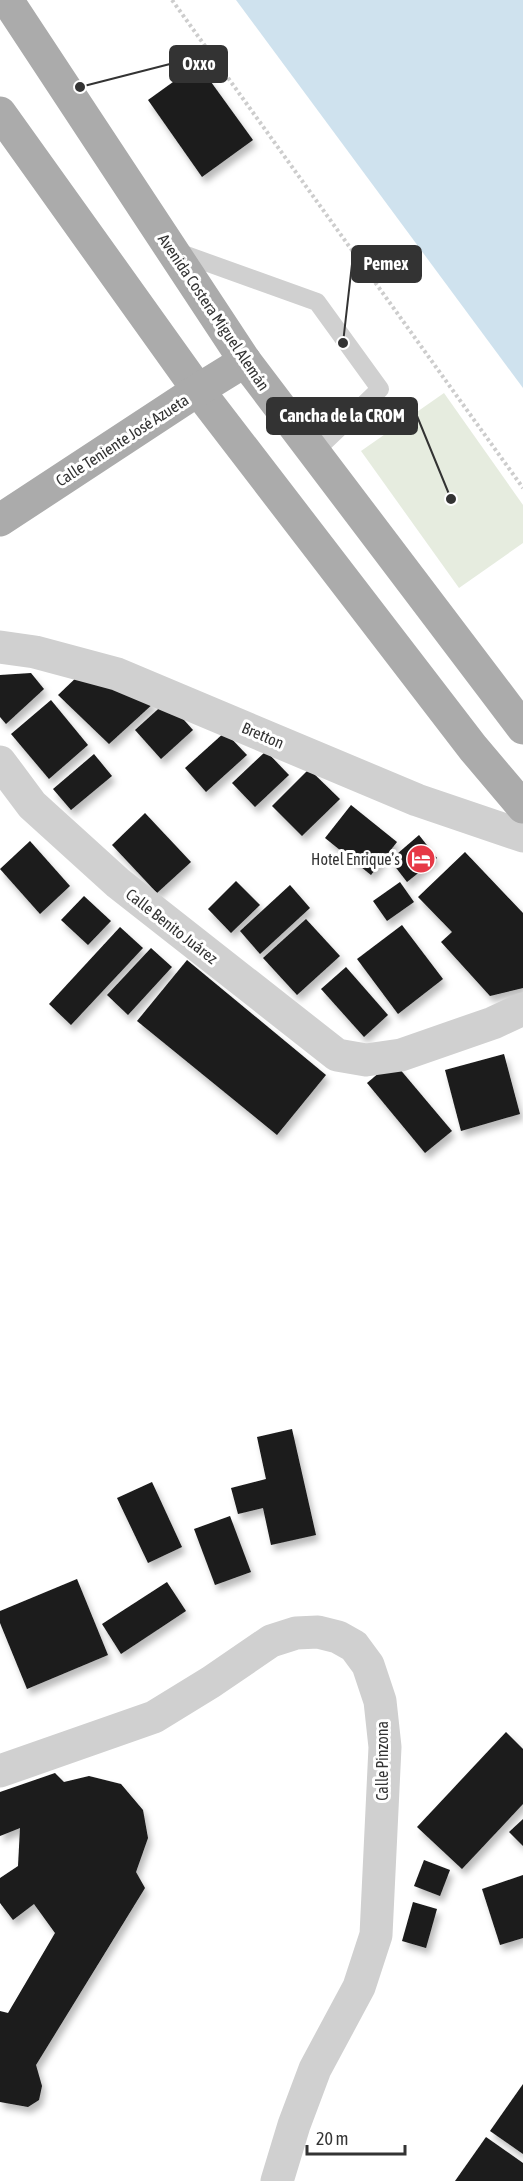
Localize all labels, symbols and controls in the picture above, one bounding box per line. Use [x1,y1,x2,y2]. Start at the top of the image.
callout: Oxxo [170,46,227,82]
text: Oxxo [182,53,216,74]
street label: Avenida Costera Miguel Alemán [154,230,273,394]
callout: Pemex [352,246,421,282]
text: Pemex [363,253,409,274]
street label: Calle Teniente José Azueta [52,390,192,490]
callout: Cancha de la CROM [267,398,417,434]
text: Cancha de la CROM [279,405,405,426]
street label: Bretton [239,718,287,752]
hotel icon: Hotel Enrique’s [405,843,437,875]
place label: Hotel Enrique’s [311,850,400,869]
street label: Calle Benito Juárez [123,885,221,967]
street label: Calle Pinzona [373,1721,391,1801]
scale bar [307,2118,404,2156]
text: 20 m [316,2128,348,2149]

